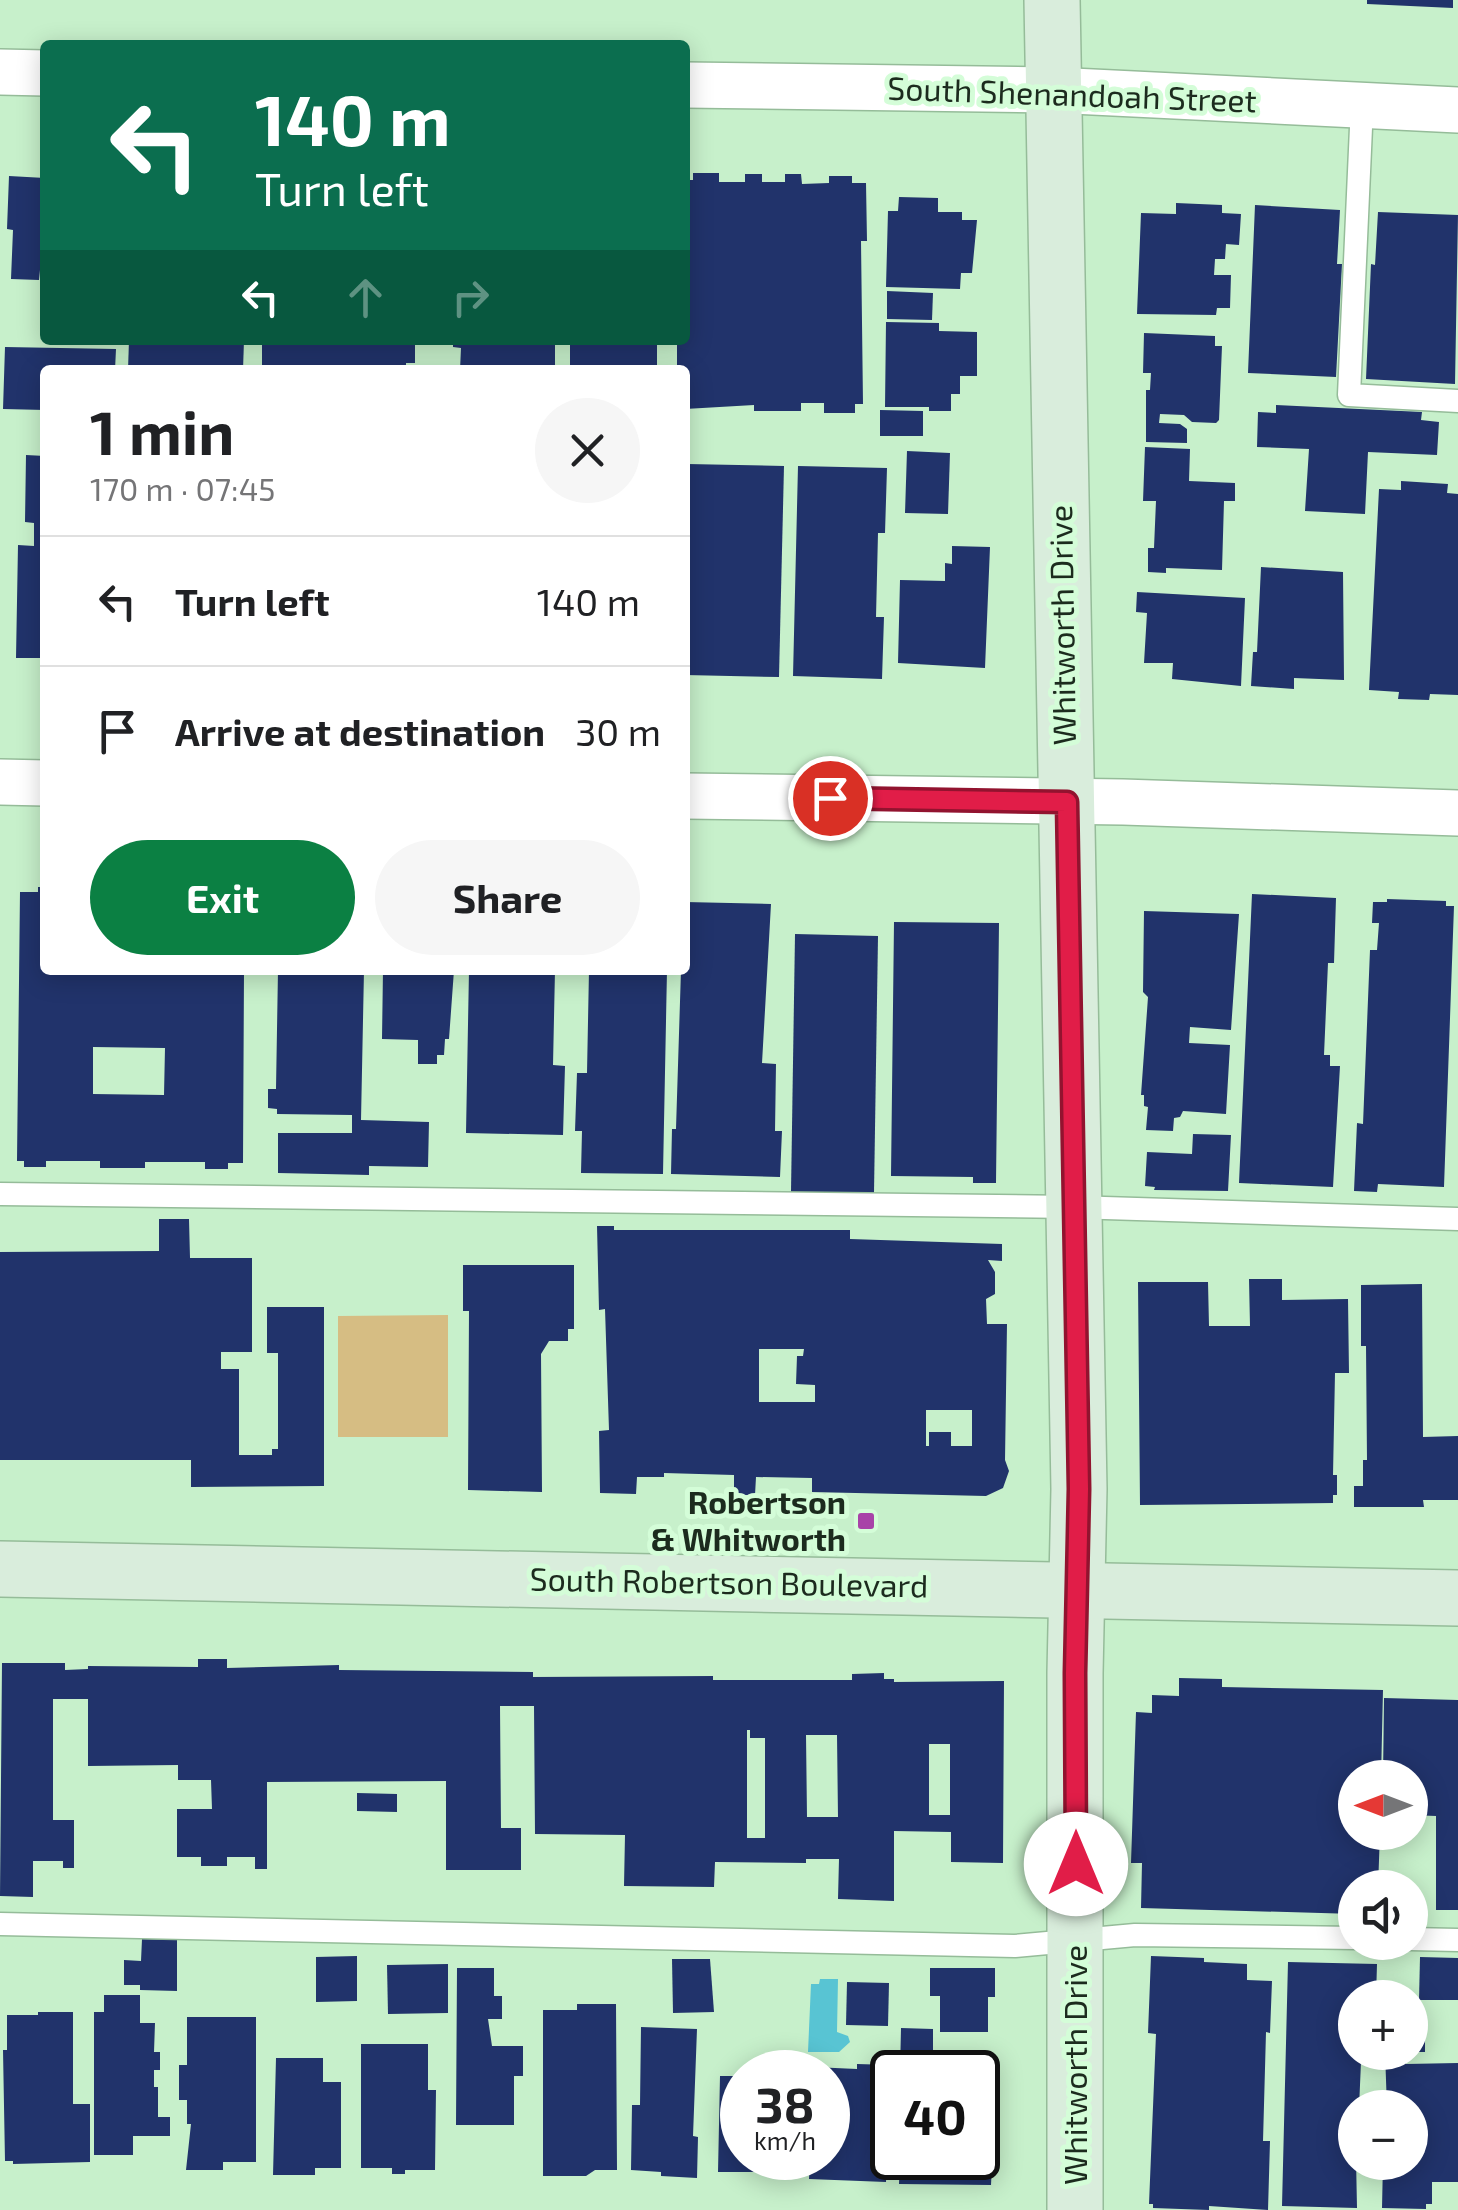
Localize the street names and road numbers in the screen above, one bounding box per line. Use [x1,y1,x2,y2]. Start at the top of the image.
street label: South Shenandoah Street [887,68,1257,118]
street label: Whitworth Drive [1040,505,1082,745]
street label: South Robertson Boulevard [529,1559,929,1603]
street label: Whitworth Drive [1055,1945,1093,2185]

